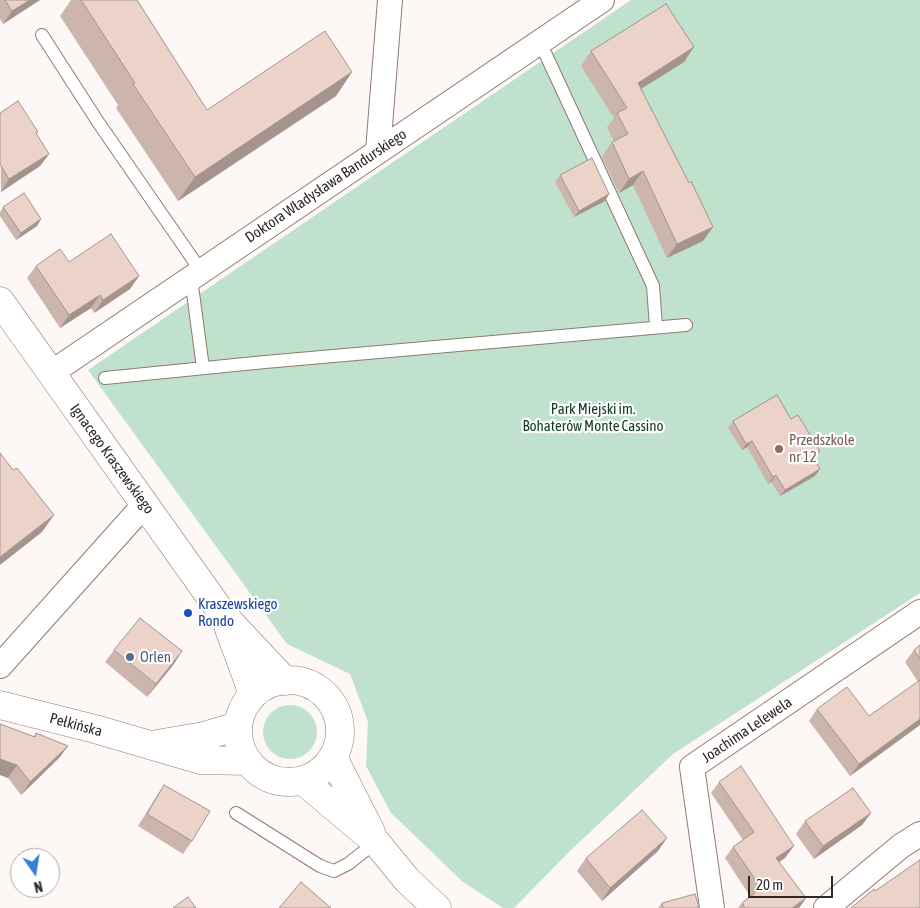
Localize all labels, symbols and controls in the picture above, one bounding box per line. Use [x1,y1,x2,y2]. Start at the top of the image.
street label: Doktora Władysława Bandurskiego [242,125,410,247]
street label: Ignacego Kraszewskiego [66,400,158,518]
park label: Park Miejski im. Bohaterów Monte Cassino [522,400,664,435]
place label: Przedszkole nr 12 [789,431,855,466]
marker: Przedszkole nr 12 [773,443,785,455]
place label: Kraszewskiego Rondo [198,595,278,630]
marker: Kraszewskiego Rondo [182,607,194,619]
place label: Orlen [140,648,171,666]
marker: Orlen [124,651,136,663]
street label: Joachima Lelewela [699,693,795,767]
street label: Pełkińska [48,709,104,741]
north arrow [10,848,60,898]
scale bar [750,866,835,898]
text: 20 m [756,876,783,893]
text: N [32,878,44,895]

